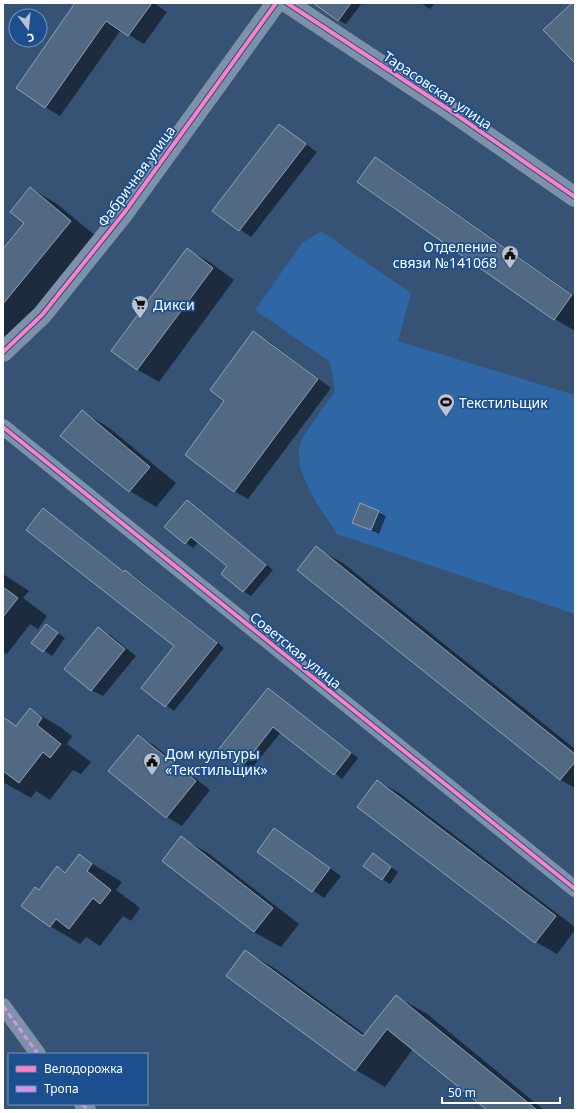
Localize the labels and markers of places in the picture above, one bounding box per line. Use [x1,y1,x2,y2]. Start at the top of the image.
place label: Отделение связи №141068 [393,237,497,272]
public building icon: Отделение связи №141068 [500,244,520,269]
supermarket icon: Дикси [130,294,150,319]
place label: Дикси [153,295,195,314]
sports icon: Текстильщик [436,392,456,417]
place label: Текстильщик [459,393,548,412]
place label: Дом культуры «Текстильщик» [165,744,268,779]
public building icon: Дом культуры «Текстильщик» [142,751,162,776]

